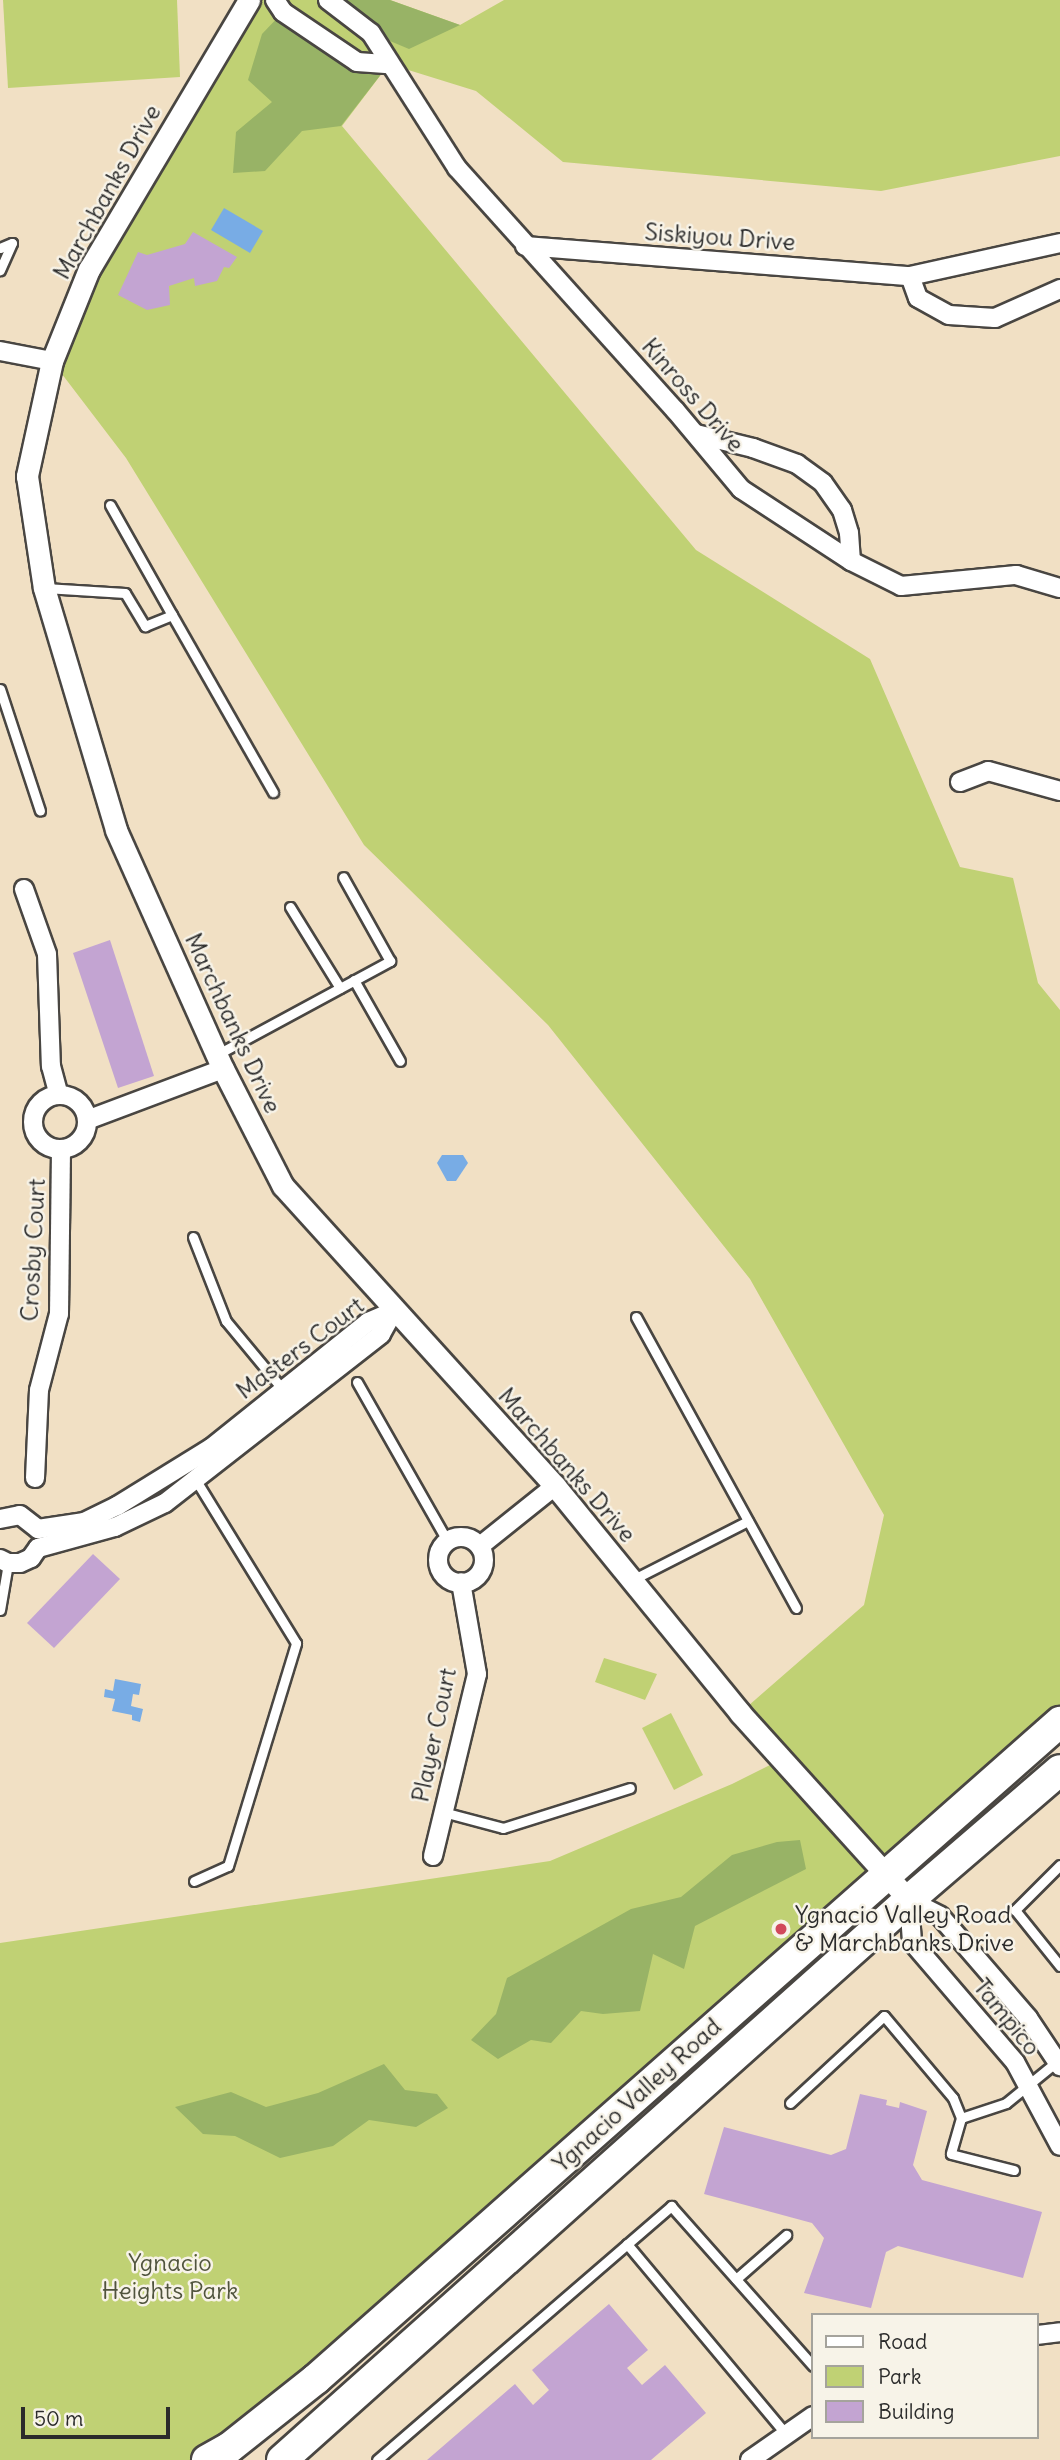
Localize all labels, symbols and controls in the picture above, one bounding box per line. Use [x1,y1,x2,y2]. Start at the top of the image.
street label: Marchbanks Drive [47,100,167,284]
street label: Siskiyou Drive [644,217,796,257]
street label: Kinross Drive [636,332,750,458]
street label: Marchbanks Drive [179,928,287,1118]
street label: Crosby Court [15,1178,51,1322]
street label: Masters Court [231,1291,369,1405]
street label: Marchbanks Drive [492,1382,642,1548]
street label: Player Court [406,1665,462,1805]
place label: Ygnacio Valley Road & Marchbanks Drive [795,1901,1014,1957]
marker: Ygnacio Valley Road & Marchbanks Drive [773,1921,789,1937]
street label: Tampico [967,1973,1047,2061]
street label: Ygnacio Valley Road [547,2012,727,2178]
park label: Ygnacio Heights Park [102,2249,238,2305]
legend [811,2313,1039,2439]
text: Road [878,2328,927,2355]
text: Park [878,2363,921,2390]
scale bar [24,2394,173,2438]
text: Building [878,2398,954,2425]
text: 50 m [34,2405,83,2432]

